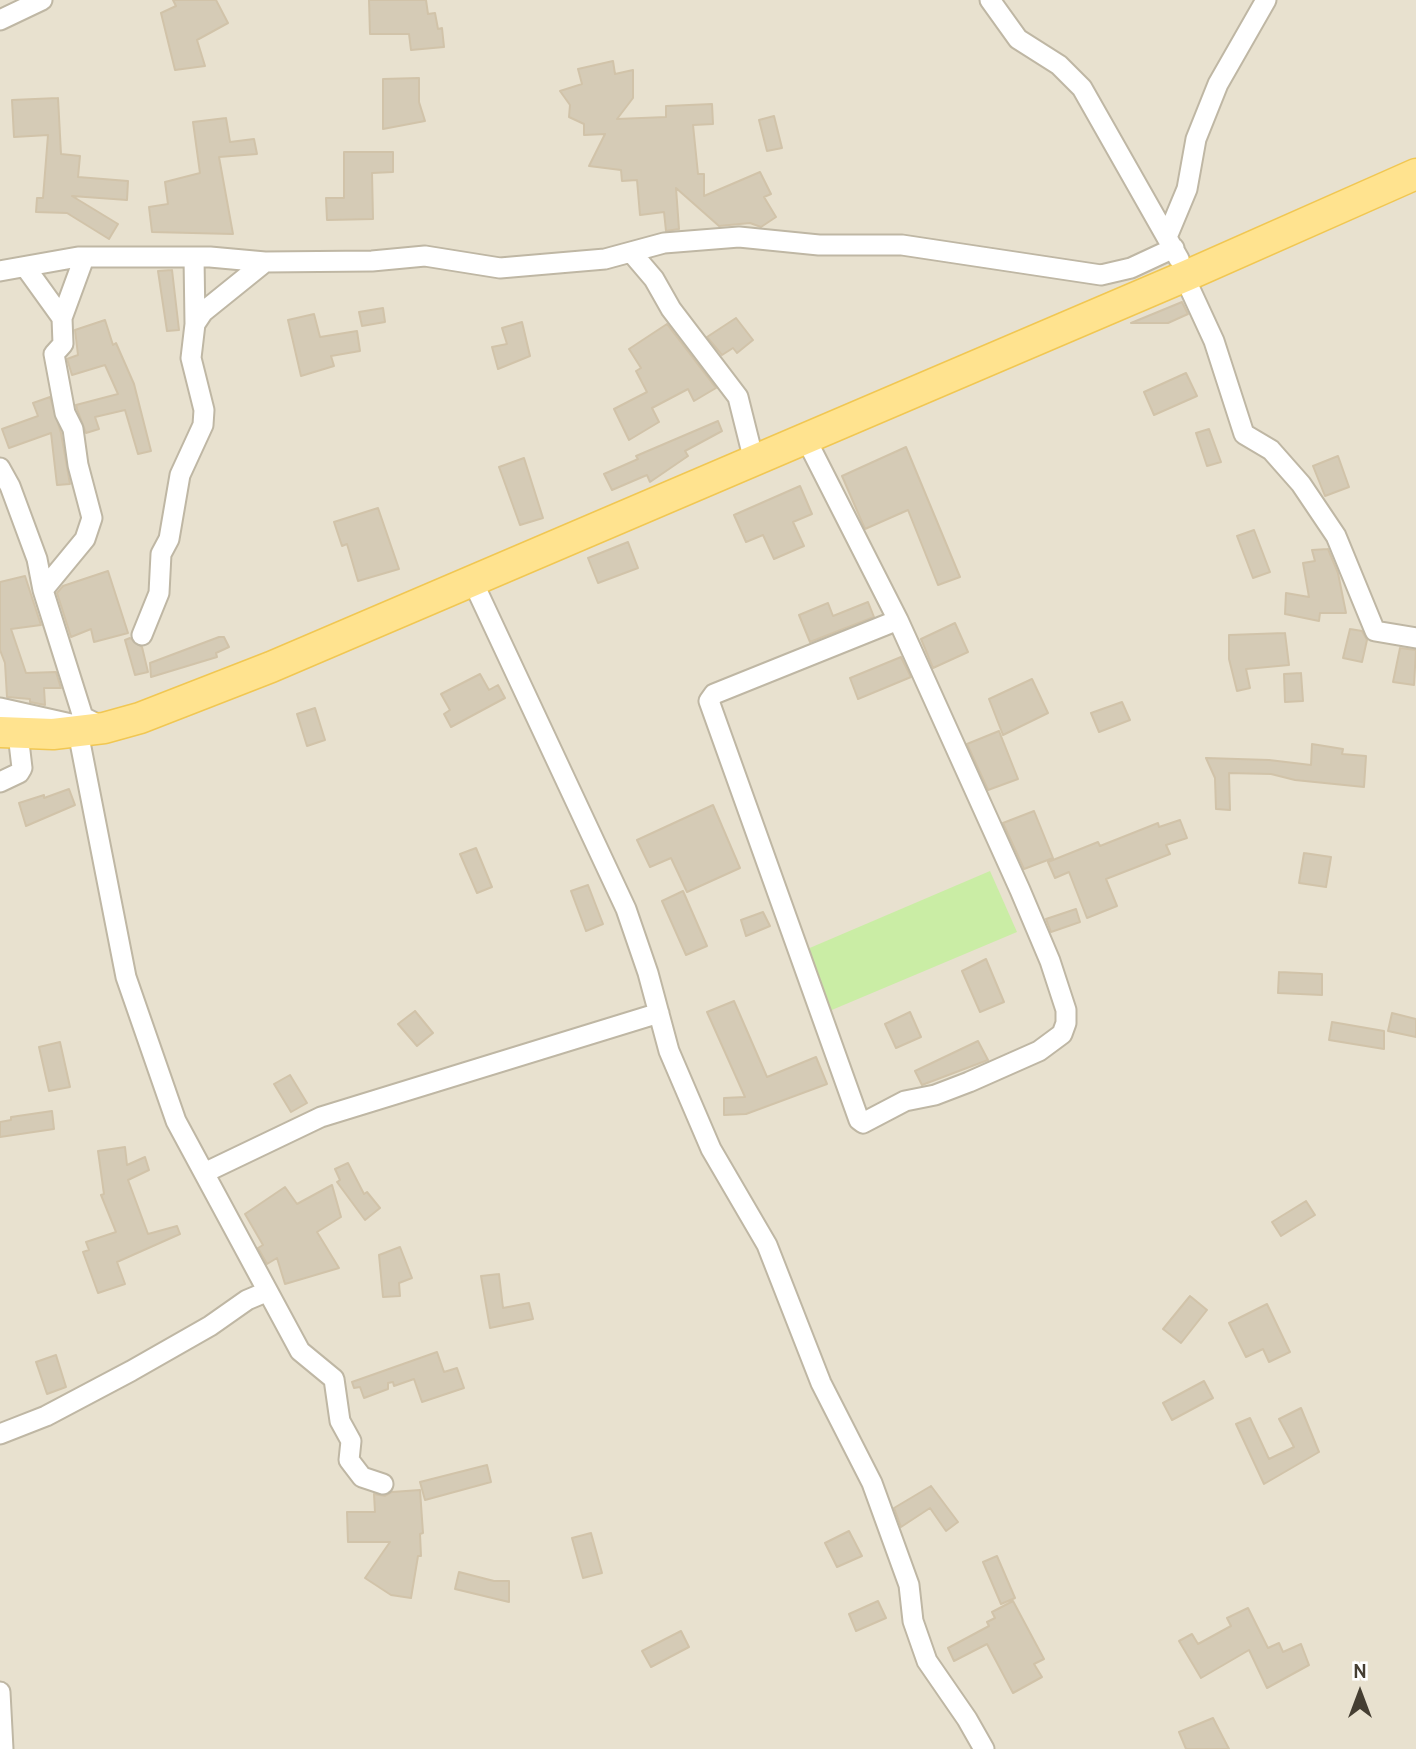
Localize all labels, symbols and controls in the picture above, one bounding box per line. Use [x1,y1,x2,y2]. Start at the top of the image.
north arrow [1325,1658,1395,1728]
text: N [1353,1660,1367,1683]

